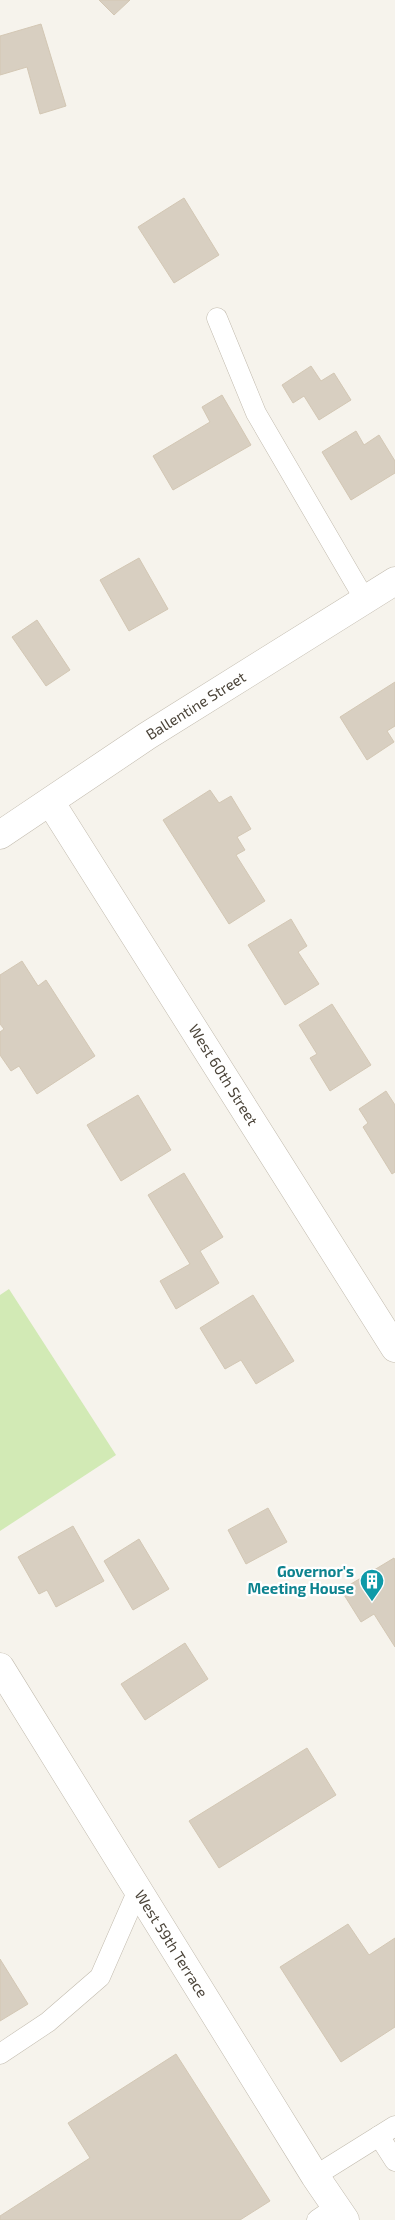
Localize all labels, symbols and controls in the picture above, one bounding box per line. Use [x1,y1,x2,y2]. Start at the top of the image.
street label: Ballentine Street [142,667,249,743]
street label: West 60th Street [186,1021,262,1129]
place label: Governor's Meeting House [248,1562,354,1597]
building icon: Governor's Meeting House [359,1568,385,1602]
street label: West 59th Terrace [132,1886,212,2001]

